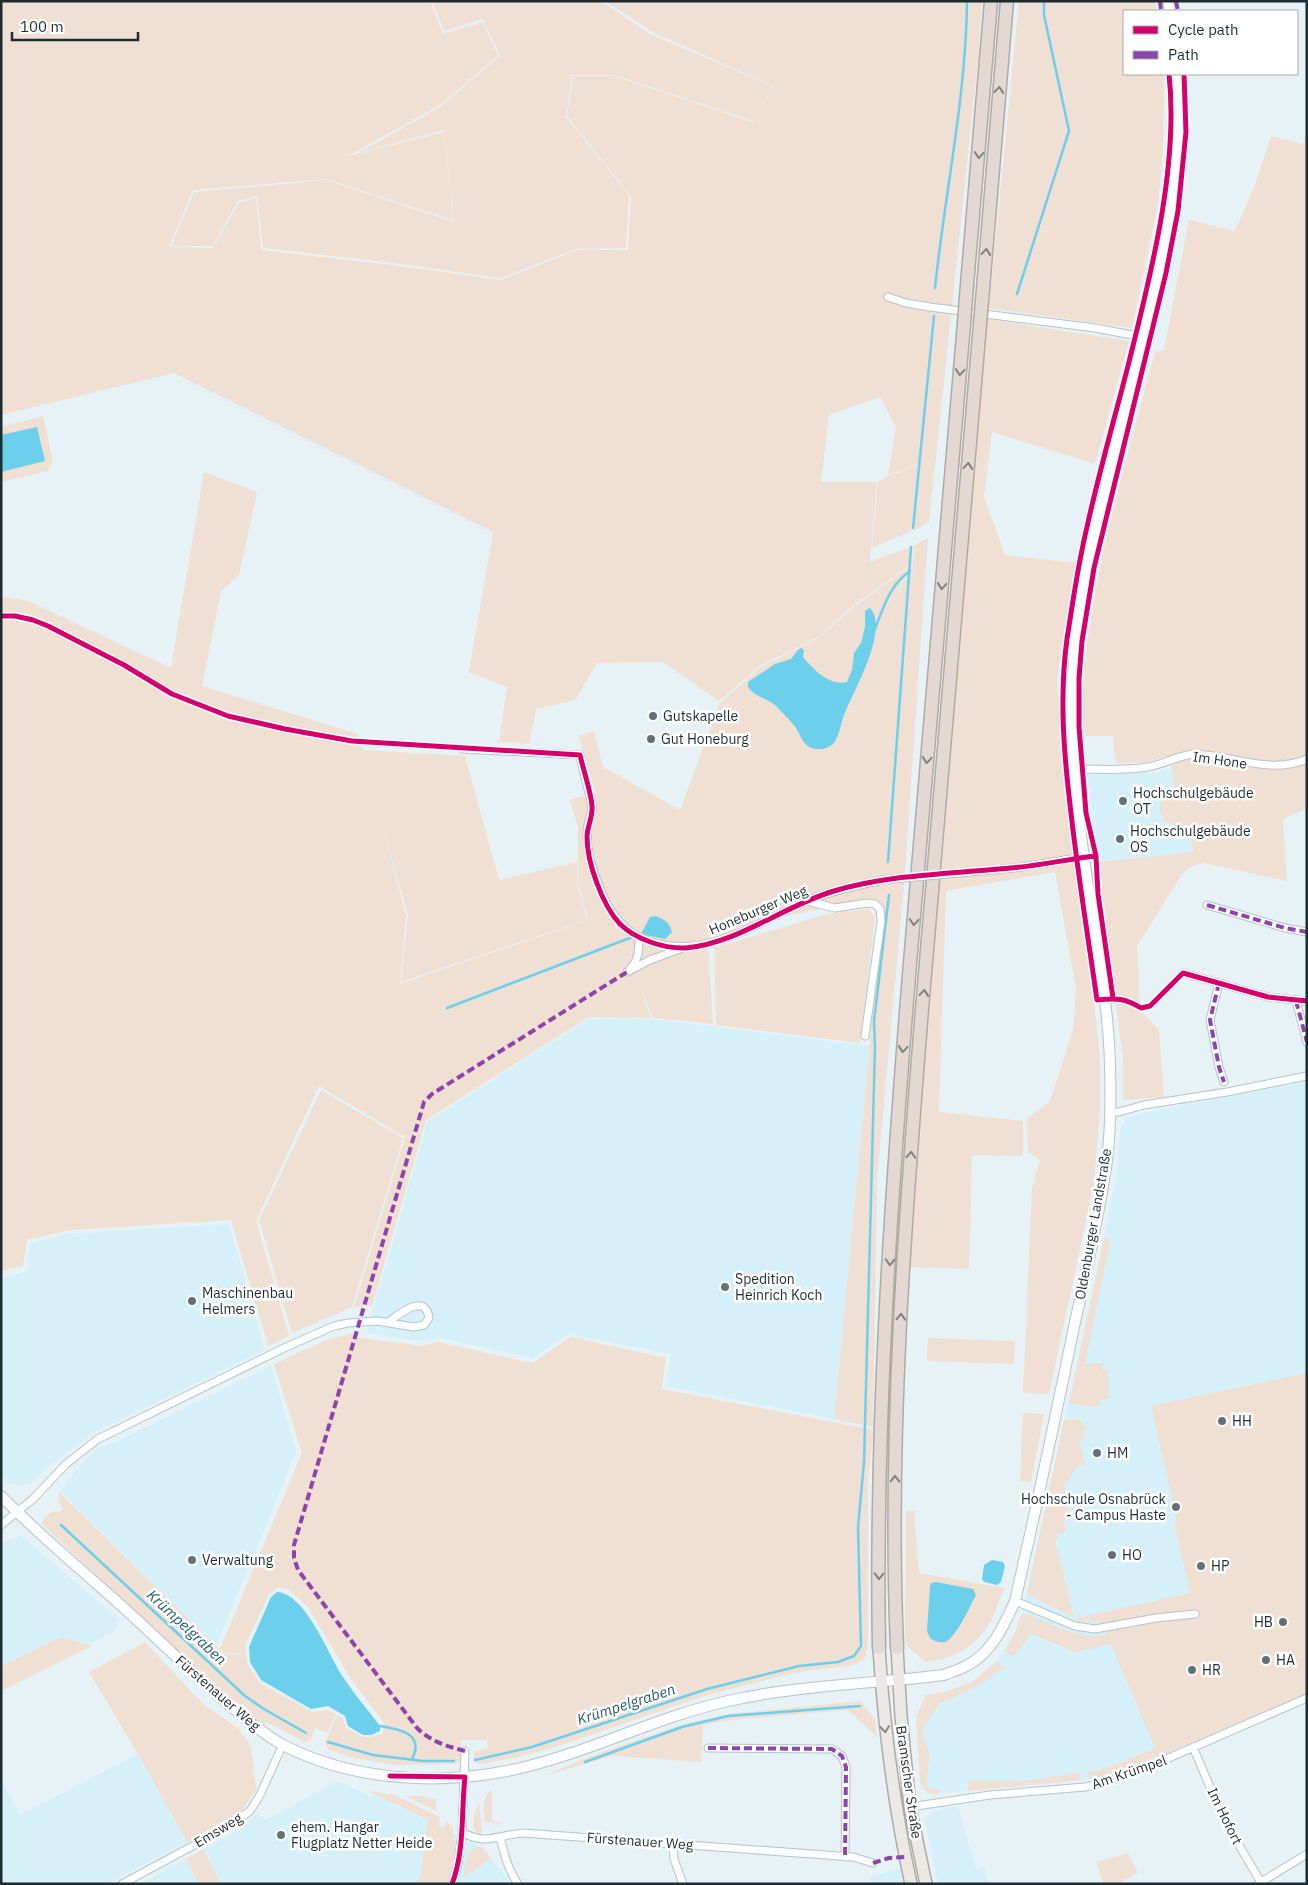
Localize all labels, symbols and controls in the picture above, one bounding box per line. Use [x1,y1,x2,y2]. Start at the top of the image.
scale bar [12,10,139,42]
legend [1123,10,1298,75]
text: 100 m [20,17,64,36]
text: Cycle path [1168,20,1239,39]
text: Path [1168,45,1199,64]
one-way arrow [994,86,1005,94]
one-way arrow [974,151,985,159]
one-way arrow [980,248,991,256]
one-way arrow [955,368,966,376]
one-way arrow [962,462,973,470]
one-way arrow [937,582,948,590]
place label: Gutskapelle [663,707,739,725]
marker: Gutskapelle [647,710,659,722]
place label: Gut Honeburg [661,730,749,748]
marker: Gut Honeburg [645,733,657,745]
street label: Im Hone [1192,747,1249,773]
one-way arrow [922,757,933,765]
place label: Hochschulgebäude OT [1133,784,1254,818]
marker: Hochschulgebäude OT [1117,795,1129,807]
place label: Hochschulgebäude OS [1130,822,1251,856]
marker: Hochschulgebäude OS [1114,833,1126,845]
street label: Honeburger Weg [706,881,810,939]
one-way arrow [908,919,919,927]
one-way arrow [918,988,929,996]
one-way arrow [898,1045,909,1053]
street label: Oldenburger Landstraße [1071,1147,1115,1301]
one-way arrow [905,1150,916,1158]
one-way arrow [884,1258,895,1266]
place label: Spedition Heinrich Koch [735,1270,822,1304]
marker: Spedition Heinrich Koch [719,1281,731,1293]
place label: Maschinenbau Helmers [202,1284,293,1318]
marker: Maschinenbau Helmers [186,1295,198,1307]
one-way arrow [895,1313,906,1321]
place label: HH [1232,1412,1252,1430]
marker: HH [1216,1415,1228,1427]
place label: HM [1107,1444,1128,1462]
marker: HM [1091,1447,1103,1459]
one-way arrow [890,1475,900,1482]
place label: Hochschule Osnabrück - Campus Haste [1021,1490,1167,1524]
marker: Hochschule Osnabrück - Campus Haste [1170,1501,1182,1513]
place label: HO [1122,1546,1142,1564]
marker: HO [1106,1549,1118,1561]
place label: Verwaltung [202,1551,274,1569]
marker: Verwaltung [186,1554,198,1566]
place label: HP [1211,1557,1229,1575]
marker: HP [1195,1560,1207,1572]
one-way arrow [874,1572,884,1580]
water label: Krümpelgraben [143,1585,231,1669]
place label: HB [1254,1613,1273,1631]
marker: HB [1277,1616,1289,1628]
street label: Fürstenauer Weg [172,1651,265,1735]
place label: HA [1276,1651,1295,1669]
marker: HA [1260,1654,1272,1666]
place label: HR [1202,1661,1221,1679]
marker: HR [1186,1664,1198,1676]
water label: Krümpelgraben [574,1679,678,1729]
street label: Bramscher Straße [892,1724,926,1840]
one-way arrow [879,1725,890,1733]
street label: Am Krümpel [1089,1751,1169,1793]
street label: Im Hofort [1203,1785,1247,1848]
street label: Emsweg [191,1808,246,1851]
place label: ehem. Hangar Flugplatz Netter Heide [291,1818,433,1852]
street label: Fürstenauer Weg [586,1828,694,1854]
marker: ehem. Hangar Flugplatz Netter Heide [275,1829,287,1841]

